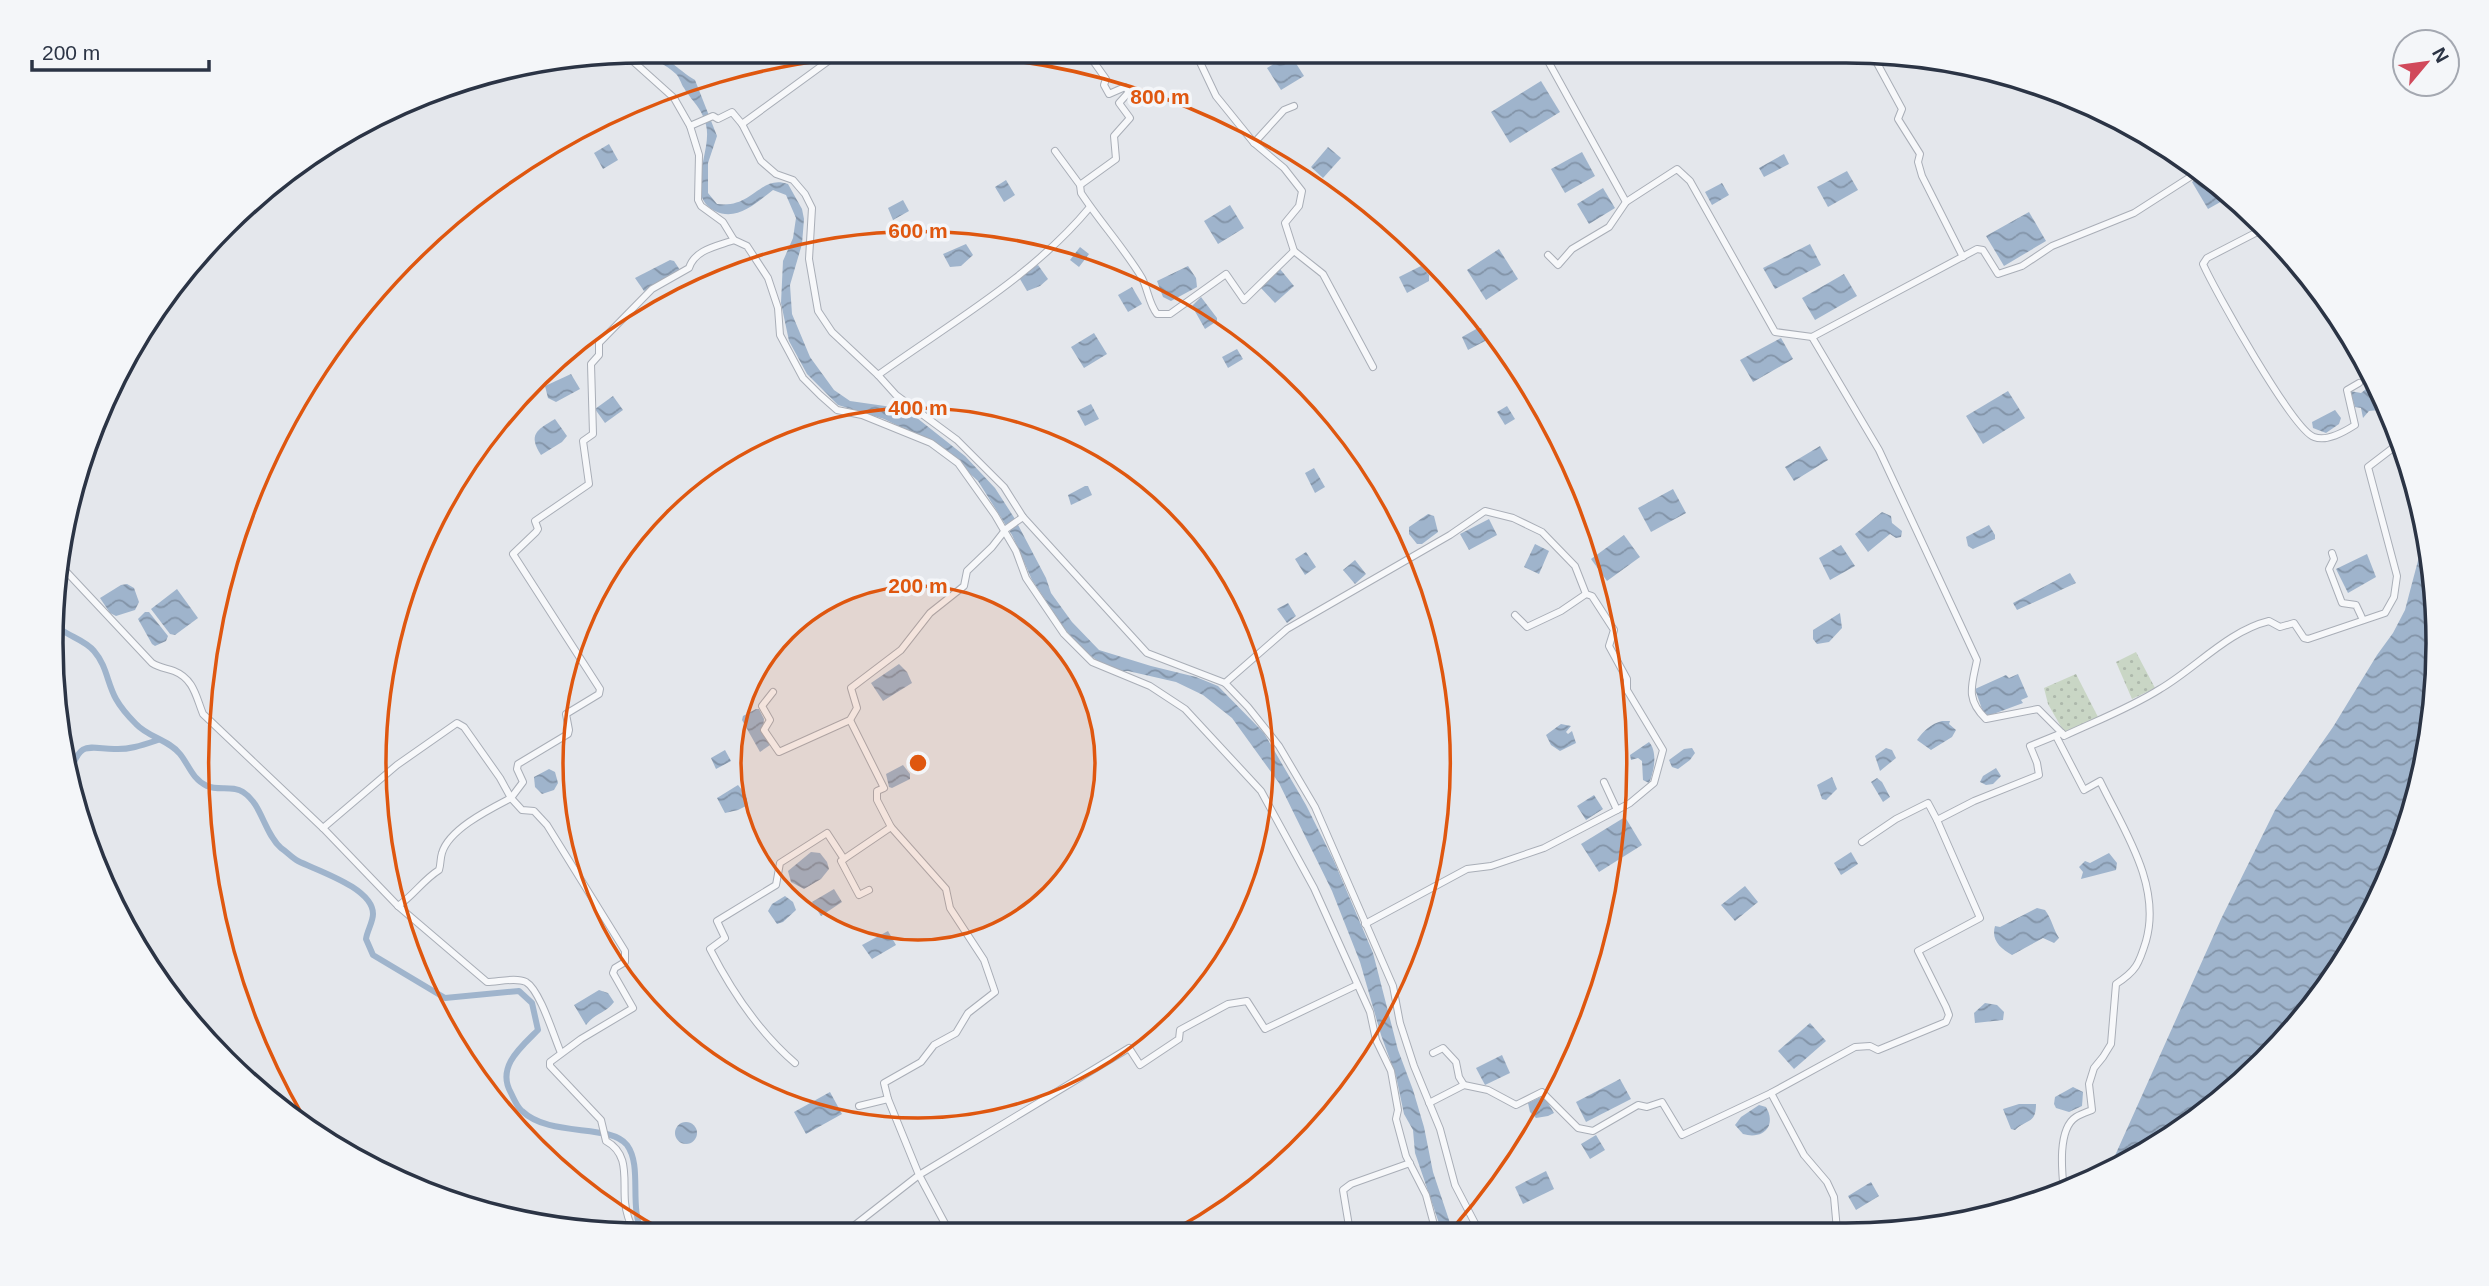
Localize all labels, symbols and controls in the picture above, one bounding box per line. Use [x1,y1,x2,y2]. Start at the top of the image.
scale bar [32,28,208,72]
north arrow [2391,28,2461,98]
text: 200 m [42,41,100,64]
text: N [2428,44,2453,66]
text: 800 m [1130,85,1190,108]
text: 600 m [888,219,948,242]
text: 400 m [888,396,948,419]
text: 200 m [888,574,948,597]
centre of rings [906,751,930,775]

